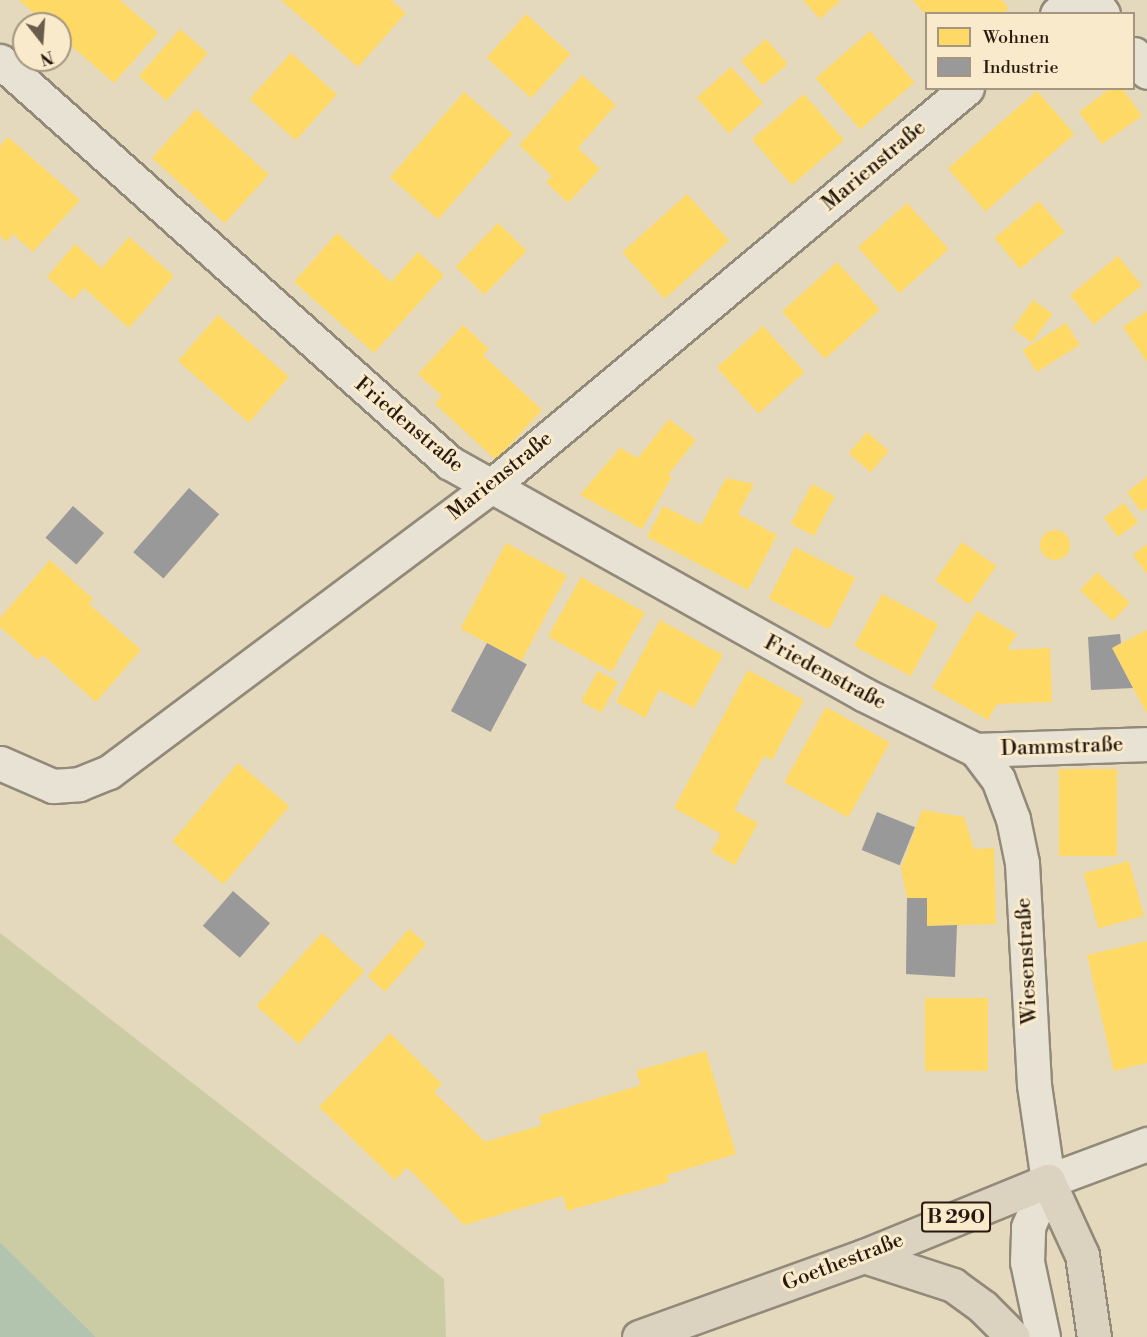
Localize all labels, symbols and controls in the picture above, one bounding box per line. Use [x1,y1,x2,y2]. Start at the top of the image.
north arrow [12,12,72,72]
legend [925,12,1135,90]
text: Wohnen [983,26,1050,49]
text: N [38,46,56,69]
text: Industrie [983,56,1059,79]
street label: Marienstraße [817,115,931,217]
street label: Friedenstraße [349,372,469,478]
street label: Marienstraße [443,426,557,526]
street label: Friedenstraße [760,630,890,716]
street label: Dammstraße [1000,732,1124,762]
street label: Wiesenstraße [1011,897,1043,1025]
road number: B 290 [920,1200,992,1234]
street label: Goethestraße [779,1227,907,1297]

